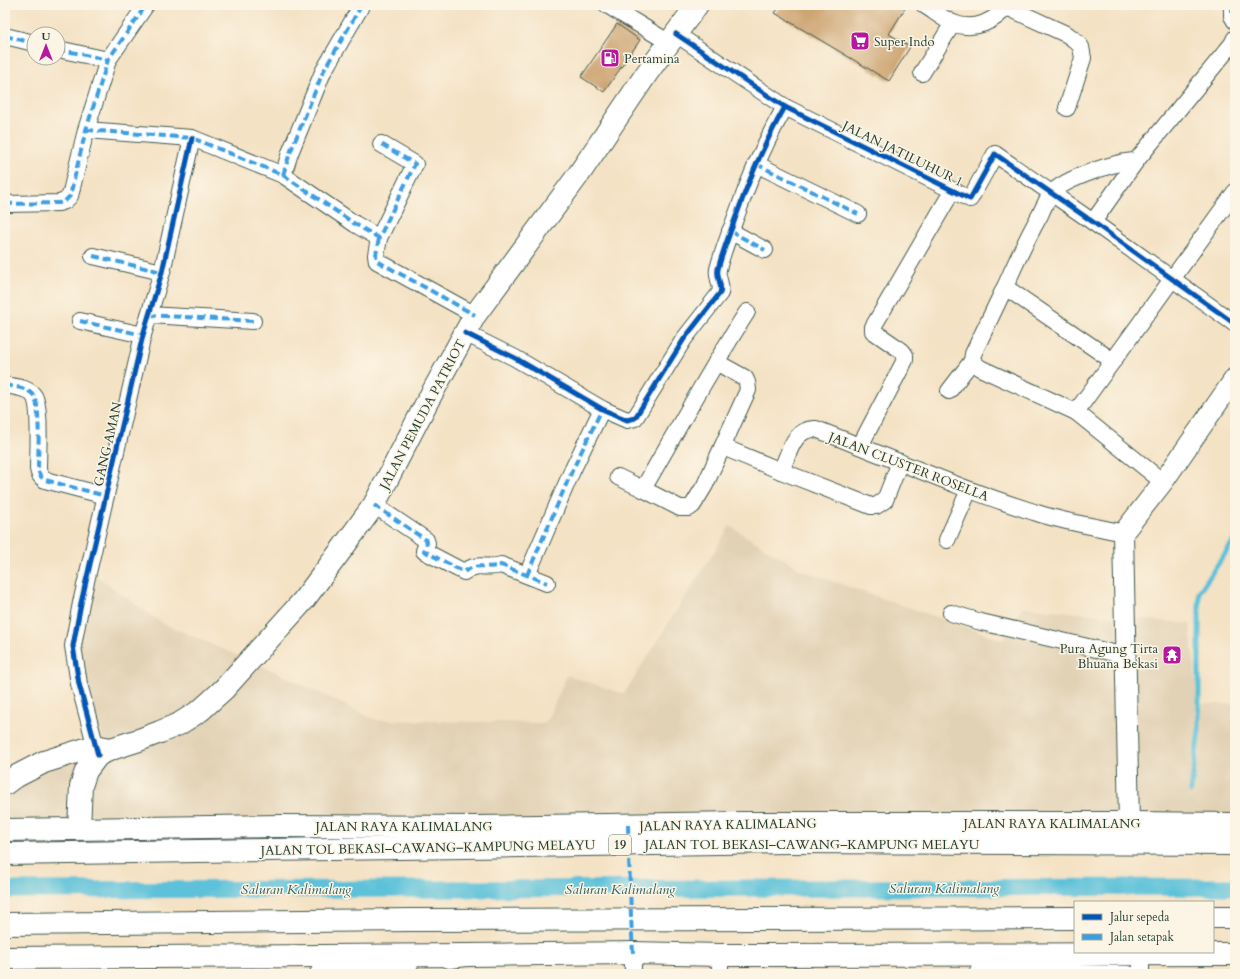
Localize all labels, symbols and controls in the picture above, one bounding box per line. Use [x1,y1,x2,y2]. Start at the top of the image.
north arrow [26,26,66,66]
text: U [42,29,51,44]
supermarket icon: Super Indo [849,30,871,52]
place label: Super Indo [874,33,934,51]
fuel station icon: Pertamina [599,47,621,69]
place label: Pertamina [624,50,680,68]
street label: JALAN JATILUHUR 1 [837,116,966,191]
street label: JALAN PEMUDA PATRIOT [375,336,470,495]
street label: GANG AMAN [90,400,126,488]
street label: JALAN CLUSTER ROSELLA [824,427,992,506]
place label: Pura Agung Tirta Bhuana Bekasi [1060,640,1158,673]
temple icon: Pura Agung Tirta Bhuana Bekasi [1161,644,1183,666]
street label: JALAN RAYA KALIMALANG [637,814,817,836]
street label: JALAN RAYA KALIMALANG [961,815,1141,833]
street label: JALAN RAYA KALIMALANG [313,818,493,836]
road number: 19 [609,835,631,855]
street label: JALAN TOL BEKASI–CAWANG–KAMPUNG MELAYU [259,836,596,860]
street label: JALAN TOL BEKASI–CAWANG–KAMPUNG MELAYU [643,836,980,854]
water label: Saluran Kalimalang [889,879,1000,898]
water label: Saluran Kalimalang [241,880,352,899]
water label: Saluran Kalimalang [565,880,676,899]
legend [1074,901,1214,953]
text: Jalur sepeda [1108,909,1170,925]
text: Jalan setapak [1108,929,1175,945]

